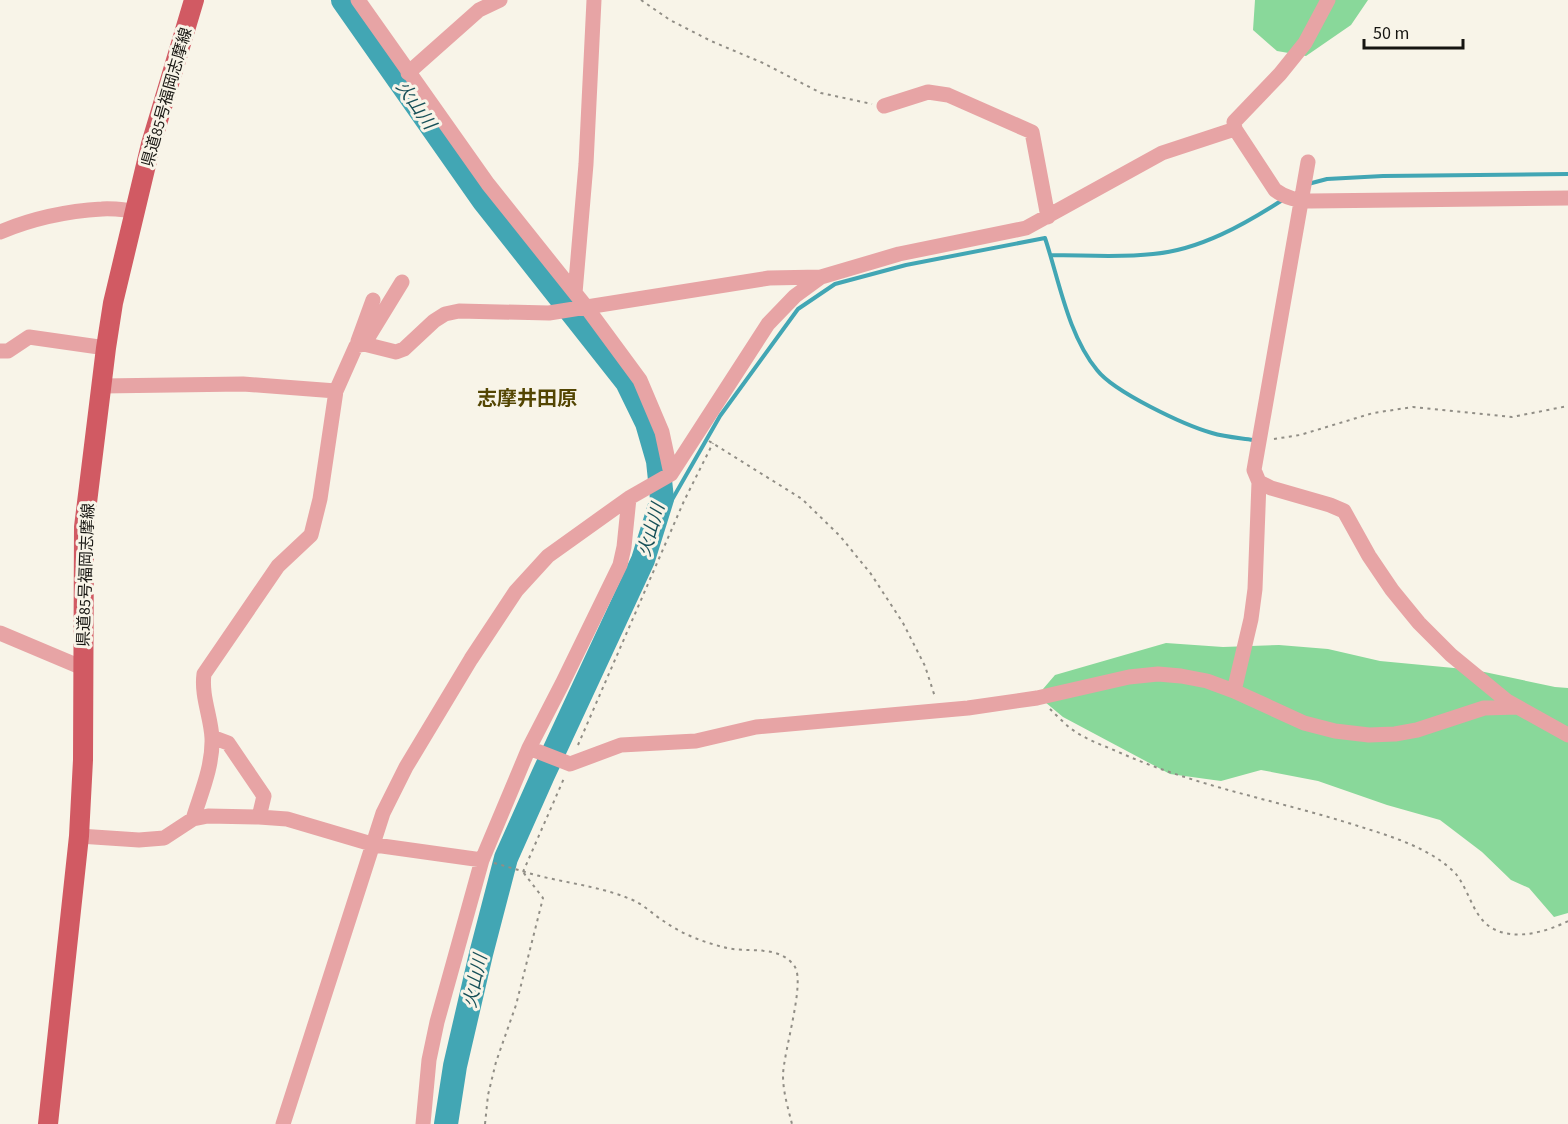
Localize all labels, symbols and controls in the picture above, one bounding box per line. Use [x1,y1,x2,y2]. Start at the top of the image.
scale bar [1364,12,1463,50]
text: 50 m [1373,21,1409,46]
street label: 県道85号福岡志摩線 [137,25,197,169]
water label: 火山川 [390,76,442,136]
district label: 志摩井田原 [477,385,577,413]
water label: 火山川 [632,499,671,560]
street label: 県道85号福岡志摩線 [72,503,100,647]
water label: 火山川 [458,950,494,1010]

